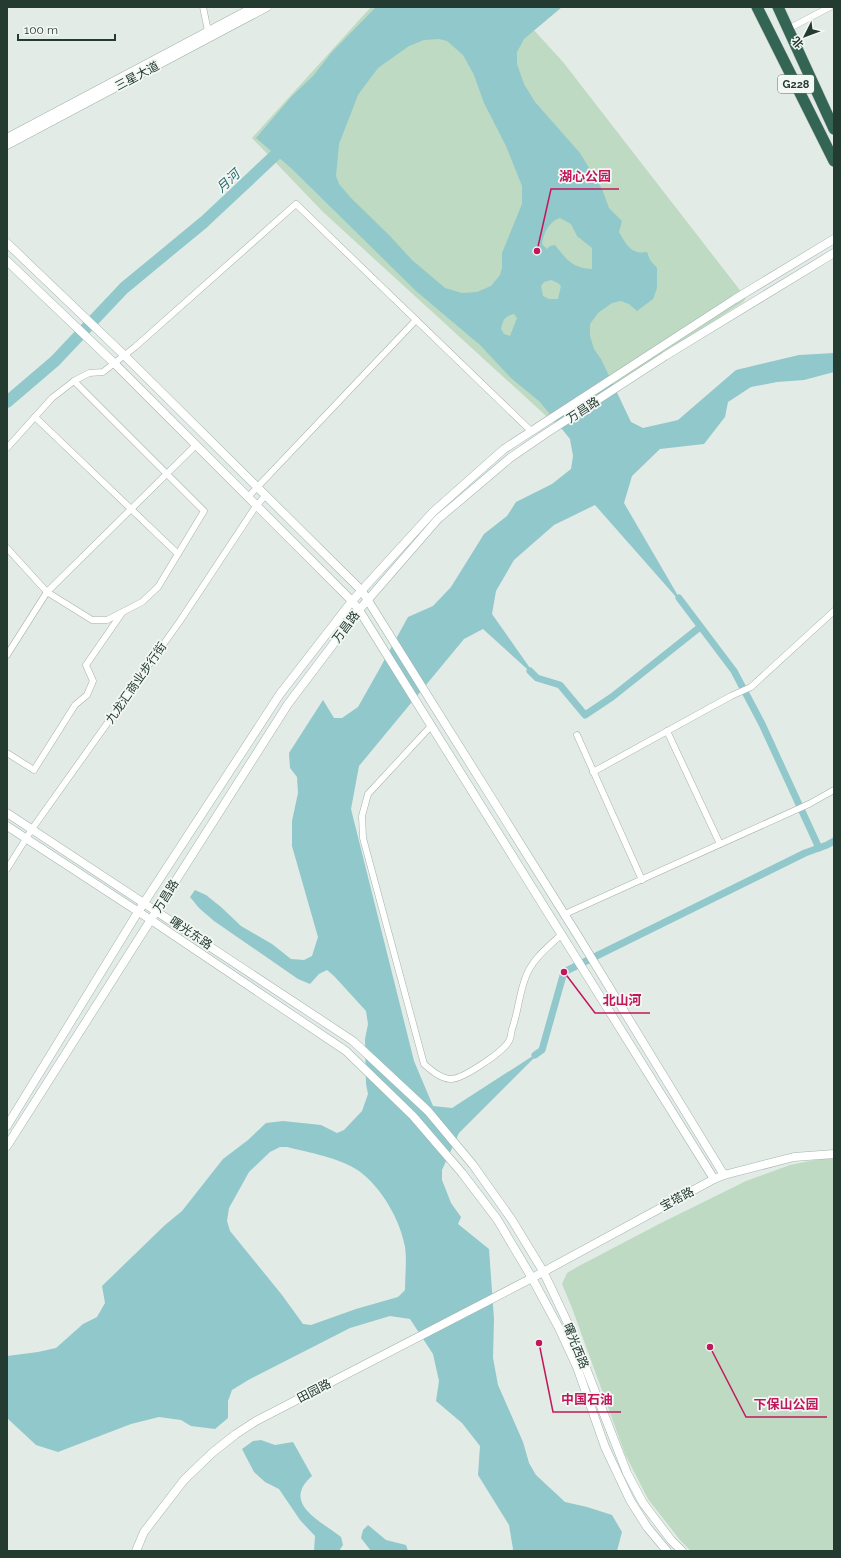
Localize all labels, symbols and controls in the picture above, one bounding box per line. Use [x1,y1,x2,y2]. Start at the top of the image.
scale bar [18,16,115,42]
north arrow [785,16,825,56]
text: 100 m [24,23,58,37]
text: 北 [789,34,806,51]
street label: 三星大道 [113,59,161,93]
road number: G228 [778,75,814,93]
callout: 湖心公园 [551,164,619,189]
water label: 月河 [213,165,245,195]
text: 湖心公园 [559,169,611,184]
street label: 万昌路 [564,394,602,426]
street label: 万昌路 [330,608,362,646]
street label: 九龙汇商业步行街 [103,640,169,726]
street label: 万昌路 [151,877,181,915]
street label: 曙光东路 [167,914,215,952]
callout: 北山河 [595,988,650,1013]
text: 北山河 [602,993,642,1008]
street label: 宝塔路 [658,1184,696,1214]
street label: 曙光西路 [561,1321,591,1371]
street label: 田园路 [295,1377,333,1405]
callout: 中国石油 [553,1387,621,1412]
text: 中国石油 [561,1392,613,1407]
callout: 下保山公园 [746,1392,827,1417]
text: 下保山公园 [753,1397,819,1412]

